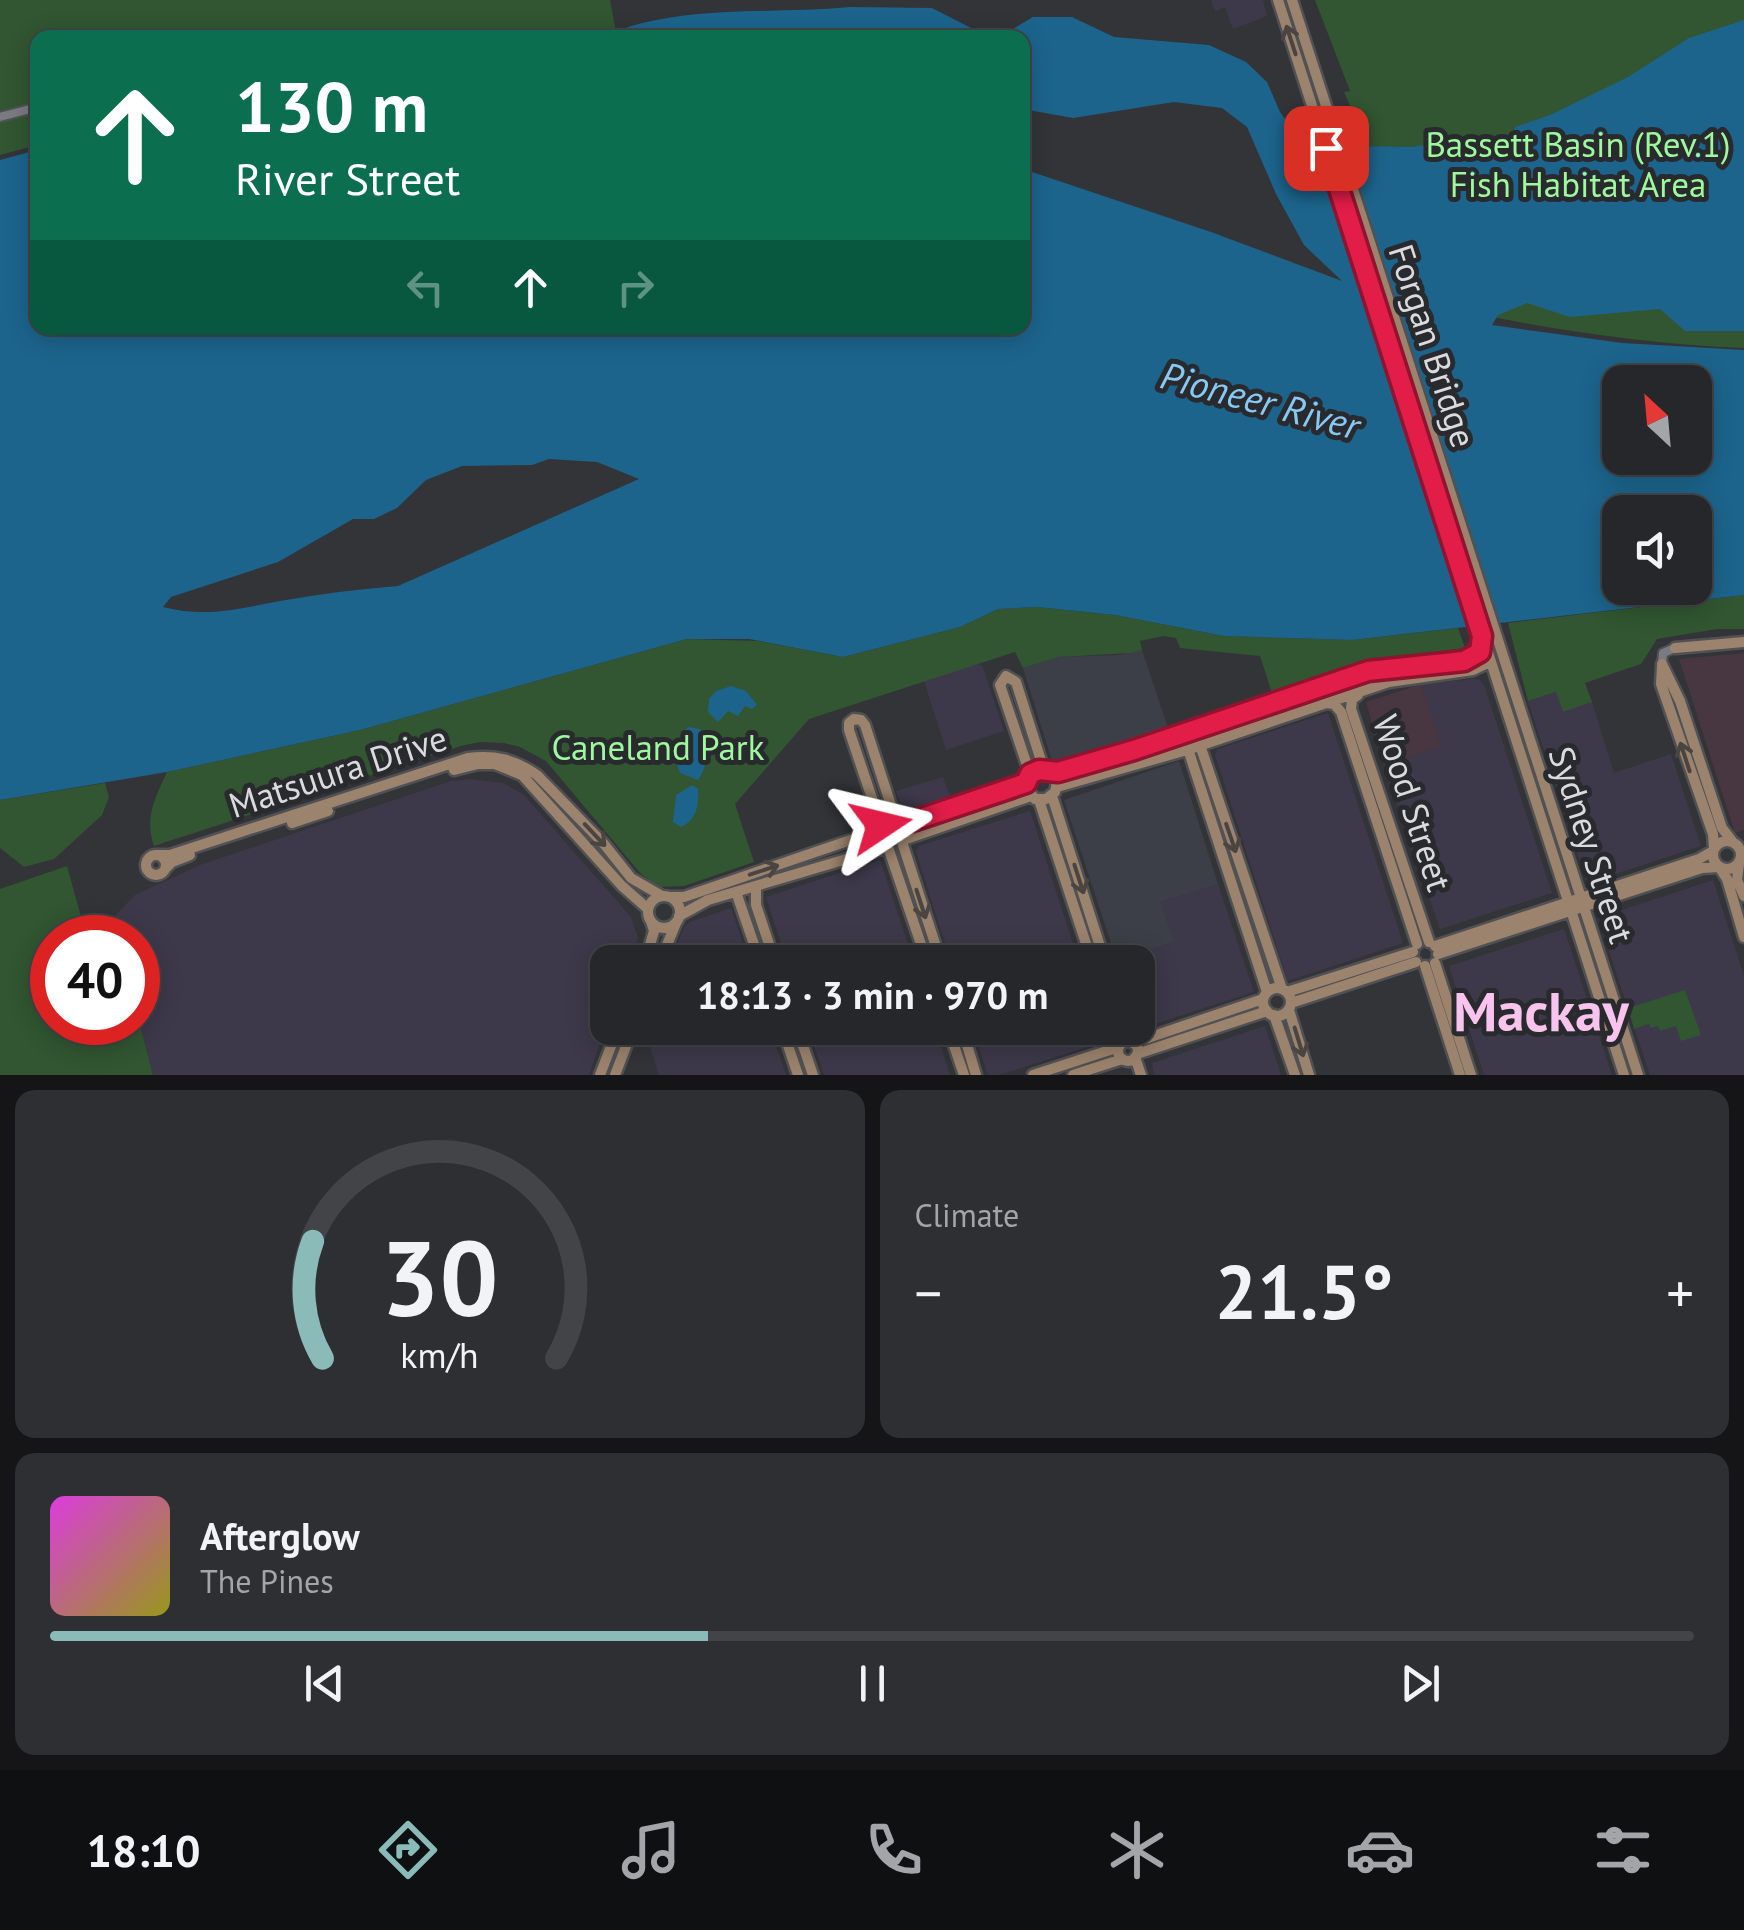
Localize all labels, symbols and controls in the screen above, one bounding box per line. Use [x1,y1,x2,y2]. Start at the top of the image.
one-way arrow [1280,24,1298,56]
text: 130 m [235,61,428,151]
icon: ahead [70,70,200,200]
pin [1284,106,1369,191]
icon: arrive [1299,121,1354,176]
park label: Bassett Basin (Rev.1) Fish Habitat Area [1425,121,1731,207]
text: River Street [235,149,460,207]
street label: Forgan Bridge [1379,238,1487,453]
icon: left [398,260,453,315]
icon: ahead [503,260,558,315]
icon: right [608,260,663,315]
water label: Pioneer River [1156,350,1368,450]
north arrow [1602,365,1712,475]
map controls [1602,365,1712,605]
button: sound [1602,495,1712,605]
street label: Wood Street [1363,709,1463,897]
street label: Matsuura Drive [223,714,452,828]
park label: Caneland Park [552,724,765,770]
street label: Sydney Street [1539,741,1645,949]
one-way arrow [1675,742,1693,774]
position arrow [829,773,933,877]
one-way arrow [1224,821,1242,853]
one-way arrow [583,823,607,847]
one-way arrow [748,860,780,878]
one-way arrow [1071,863,1089,894]
one-way arrow [914,888,932,919]
speed limit sign: 40 [30,915,160,1045]
text: 18:13 · 3 min · 970 m [697,970,1048,1019]
district label: Mackay [1453,975,1630,1046]
one-way arrow [1291,1026,1309,1058]
text: Climate [915,1194,1019,1236]
text: 30 [381,1210,499,1345]
text: 21.5° [1215,1243,1394,1340]
text: − [915,1257,942,1328]
text: + [1666,1257,1694,1328]
text: km/h [401,1332,479,1378]
text: Afterglow [200,1511,360,1560]
text: The Pines [200,1560,334,1602]
icon: previous [297,1656,352,1711]
icon: pause [845,1656,900,1711]
icon: next [1393,1656,1448,1711]
icon: directions [373,1815,443,1885]
icon: music [616,1815,686,1885]
icon: phone [859,1815,929,1885]
icon: climate [1102,1815,1172,1885]
icon: car [1345,1815,1415,1885]
icon: filters [1588,1815,1658,1885]
text: 18:10 [86,1821,201,1879]

